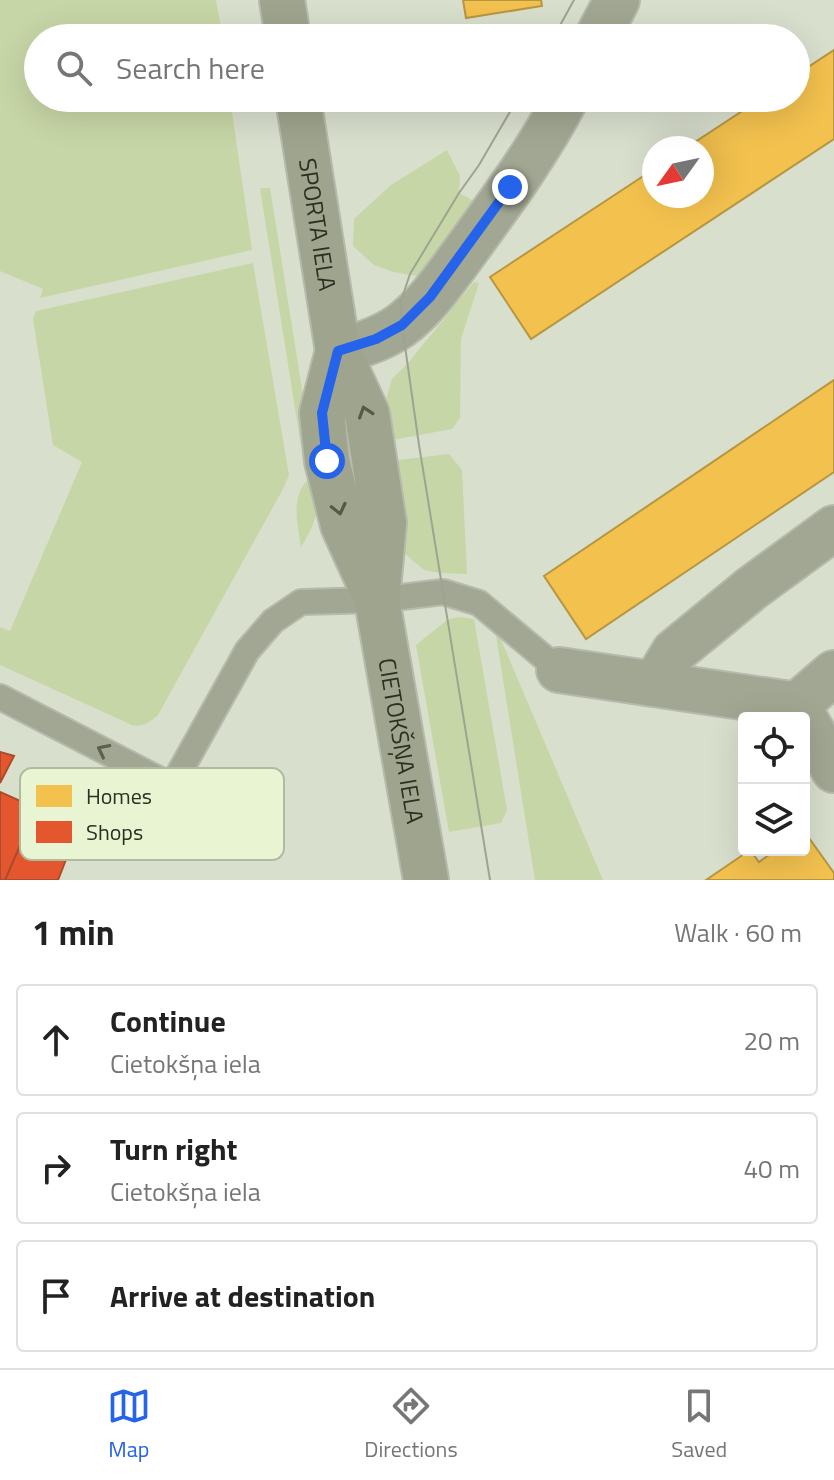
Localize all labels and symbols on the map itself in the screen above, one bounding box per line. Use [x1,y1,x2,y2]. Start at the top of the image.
north arrow [642,136,714,208]
street label: SPORTA IELA [290,156,346,293]
route end [492,169,528,205]
one-way arrow [358,406,374,420]
route start [309,443,345,479]
one-way arrow [330,502,347,516]
street label: CIETOKŠŅA IELA [369,655,434,826]
one-way arrow [97,745,112,760]
legend [20,768,284,860]
text: Homes [86,779,152,813]
text: Shops [86,815,143,849]

